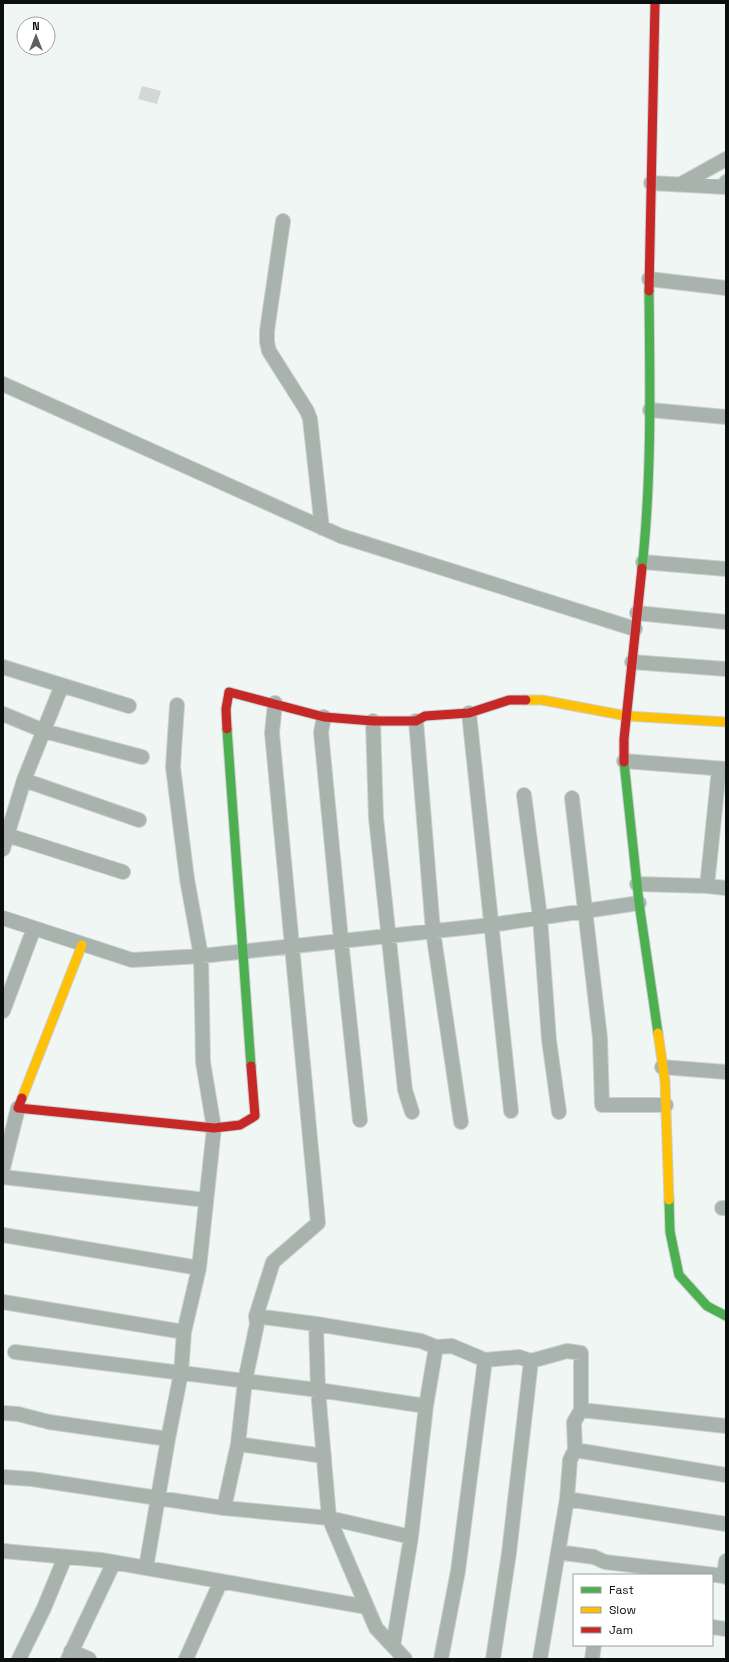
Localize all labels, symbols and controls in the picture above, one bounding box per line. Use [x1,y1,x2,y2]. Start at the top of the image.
north arrow [16,16,56,56]
text: N [32,19,40,33]
legend [573,1574,713,1646]
text: Fast [609,1582,634,1598]
text: Slow [609,1602,636,1618]
text: Jam [609,1622,633,1638]

